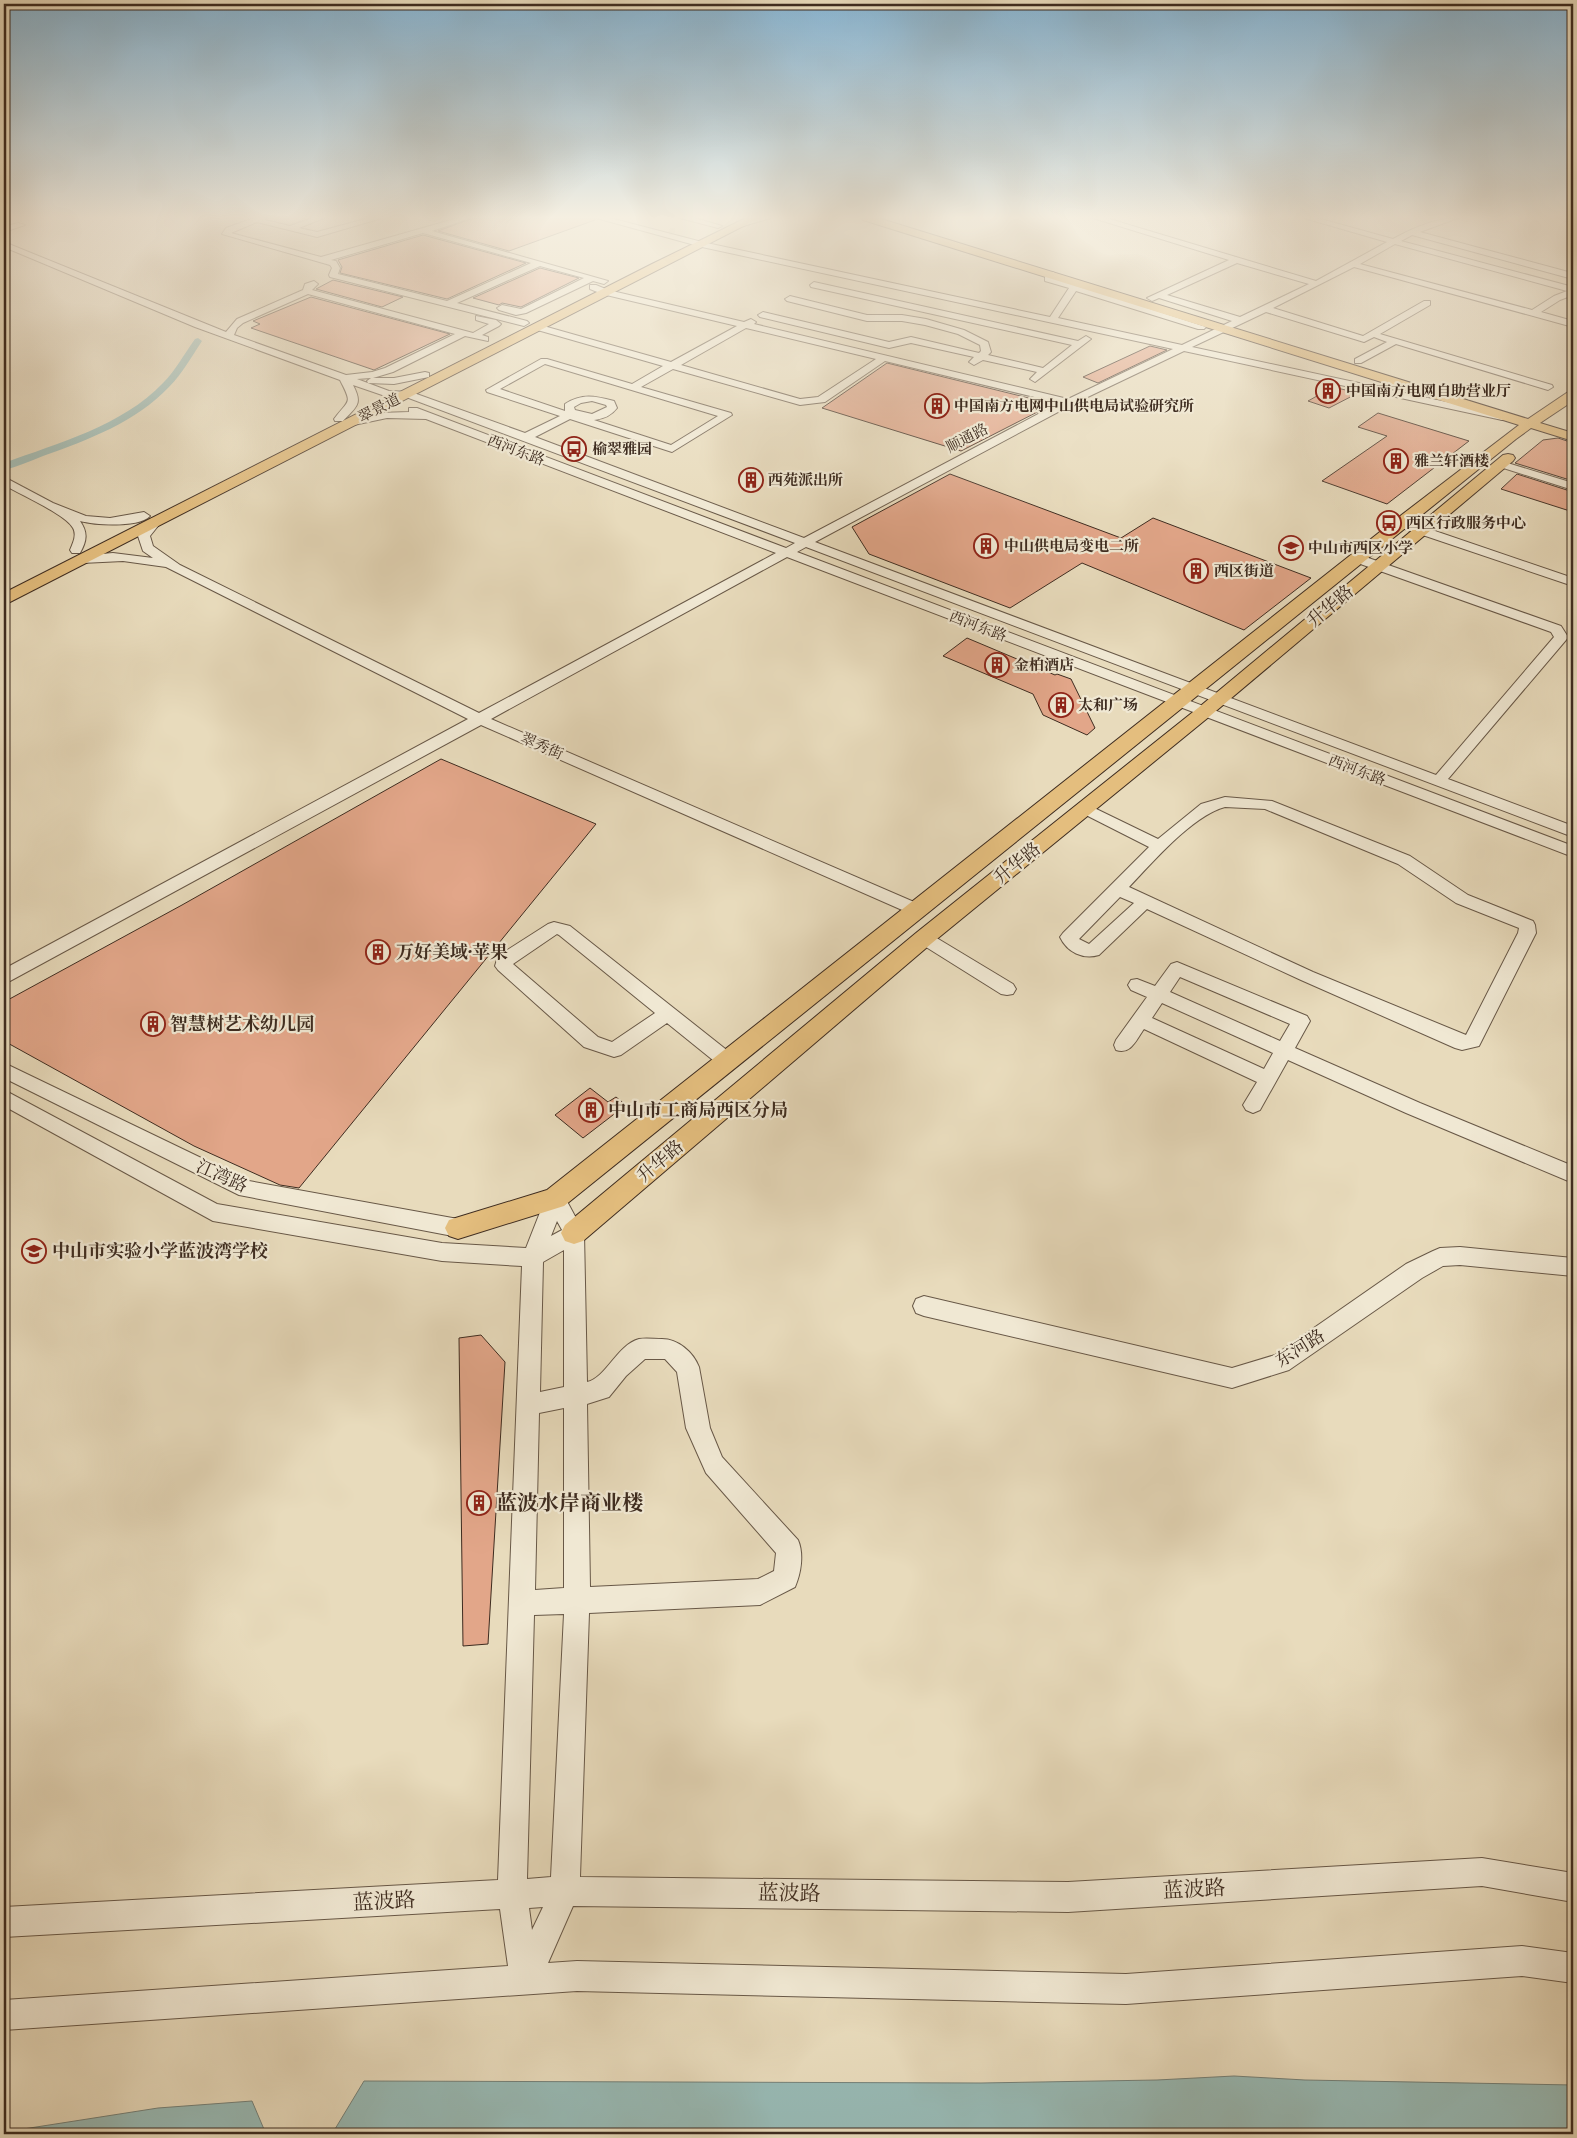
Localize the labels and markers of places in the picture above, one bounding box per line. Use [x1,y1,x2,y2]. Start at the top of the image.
building icon: 中国南方电网自助营业厅 [1315,378,1341,404]
place label: 中国南方电网自助营业厅 [1346,380,1511,401]
building icon: 中国南方电网中山供电局试验研究所 [924,393,950,419]
place label: 中国南方电网中山供电局试验研究所 [954,395,1194,416]
bus stop icon: 榆翠雅园 [561,436,587,462]
place label: 榆翠雅园 [592,438,652,459]
building icon: 雅兰轩酒楼 [1383,448,1409,474]
place label: 雅兰轩酒楼 [1414,450,1489,471]
building icon: 西苑派出所 [738,467,764,493]
place label: 西苑派出所 [768,469,843,490]
bus stop icon: 西区行政服务中心 [1376,510,1402,536]
place label: 西区行政服务中心 [1406,512,1526,533]
building icon: 中山供电局变电二所 [973,533,999,559]
place label: 中山供电局变电二所 [1004,535,1139,556]
school or university icon: 中山市西区小学 [1278,535,1304,561]
place label: 中山市西区小学 [1308,537,1413,558]
building icon: 西区街道 [1183,558,1209,584]
place label: 西区街道 [1214,560,1274,581]
building icon: 金柏酒店 [984,652,1010,678]
place label: 金柏酒店 [1014,654,1074,675]
building icon: 太和广场 [1048,692,1074,718]
place label: 太和广场 [1078,694,1138,715]
place label: 万好美域·苹果 [396,938,508,965]
building icon: 万好美域·苹果 [365,939,391,965]
place label: 智慧树艺术幼儿园 [170,1010,314,1037]
building icon: 智慧树艺术幼儿园 [140,1011,166,1037]
place label: 中山市工商局西区分局 [608,1096,788,1123]
building icon: 中山市工商局西区分局 [578,1097,604,1123]
place label: 中山市实验小学蓝波湾学校 [52,1237,268,1264]
school or university icon: 中山市实验小学蓝波湾学校 [21,1238,47,1264]
place label: 蓝波水岸商业楼 [496,1487,643,1518]
building icon: 蓝波水岸商业楼 [466,1490,492,1516]

